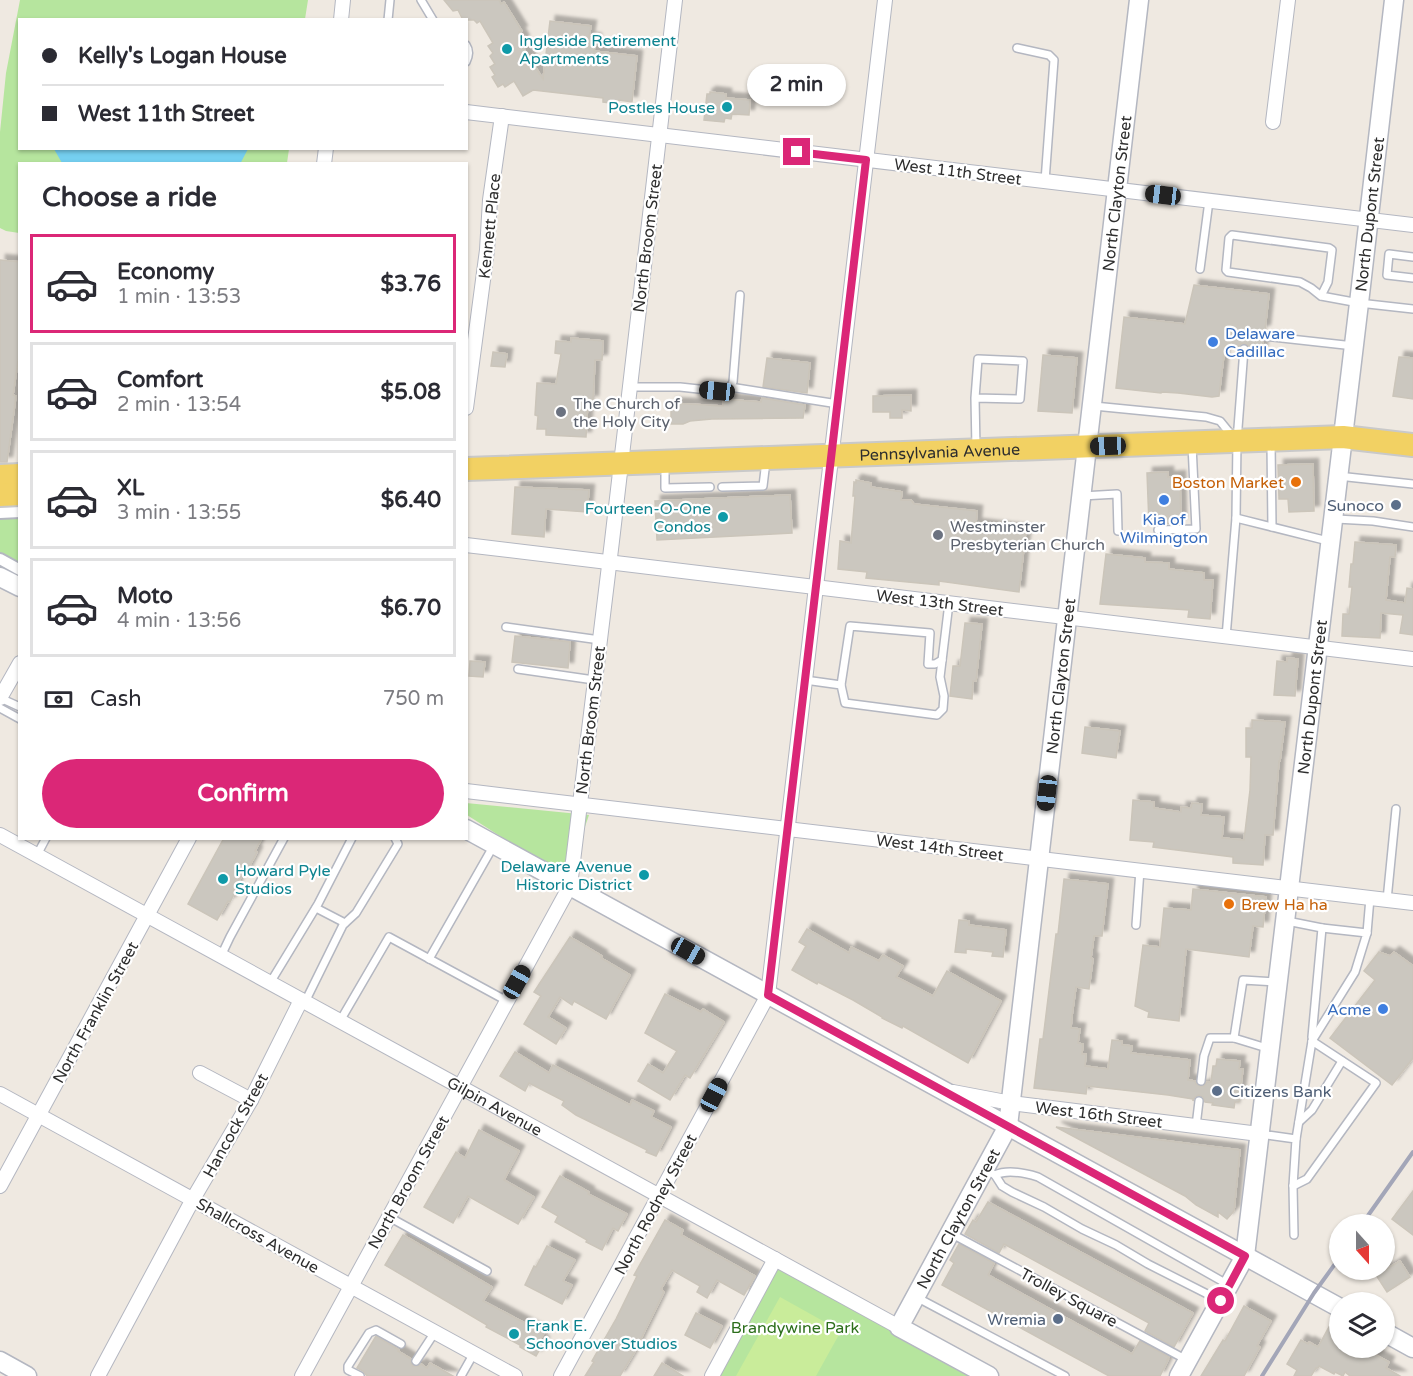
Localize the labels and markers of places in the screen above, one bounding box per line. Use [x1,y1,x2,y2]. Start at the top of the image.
place label: Ingleside Retirement Apartments [519,31,676,69]
marker: Ingleside Retirement Apartments [500,42,514,56]
place label: Postles House [608,98,715,118]
marker: Postles House [720,100,734,114]
place label: Delaware Cadillac [1225,324,1295,362]
marker: Delaware Cadillac [1206,335,1220,349]
place label: The Church of the Holy City [573,394,681,432]
marker: The Church of the Holy City [554,405,568,419]
place label: Boston Market [1172,473,1284,493]
marker: Boston Market [1289,475,1303,489]
marker: Kia of Wilmington [1157,493,1171,507]
place label: Sunoco [1327,496,1384,516]
marker: Sunoco [1389,498,1403,512]
place label: Fourteen-O-One Condos [585,499,711,537]
marker: Fourteen-O-One Condos [716,510,730,524]
place label: Kia of Wilmington [1120,510,1208,548]
place label: Westminster Presbyterian Church [950,517,1105,555]
marker: Westminster Presbyterian Church [931,528,945,542]
place label: Delaware Avenue Historic District [500,857,632,895]
place label: Howard Pyle Studios [235,861,331,899]
marker: Delaware Avenue Historic District [637,868,651,882]
marker: Howard Pyle Studios [216,872,230,886]
place label: Brew Ha ha [1241,895,1328,915]
marker: Brew Ha ha [1222,897,1236,911]
place label: Acme [1327,1000,1371,1020]
marker: Acme [1376,1002,1390,1016]
place label: Citizens Bank [1229,1082,1332,1102]
marker: Citizens Bank [1210,1084,1224,1098]
place label: Wremia [987,1310,1046,1330]
marker: Wremia [1051,1312,1065,1326]
place label: Frank E. Schoonover Studios [526,1316,678,1354]
marker: Frank E. Schoonover Studios [507,1327,521,1341]

